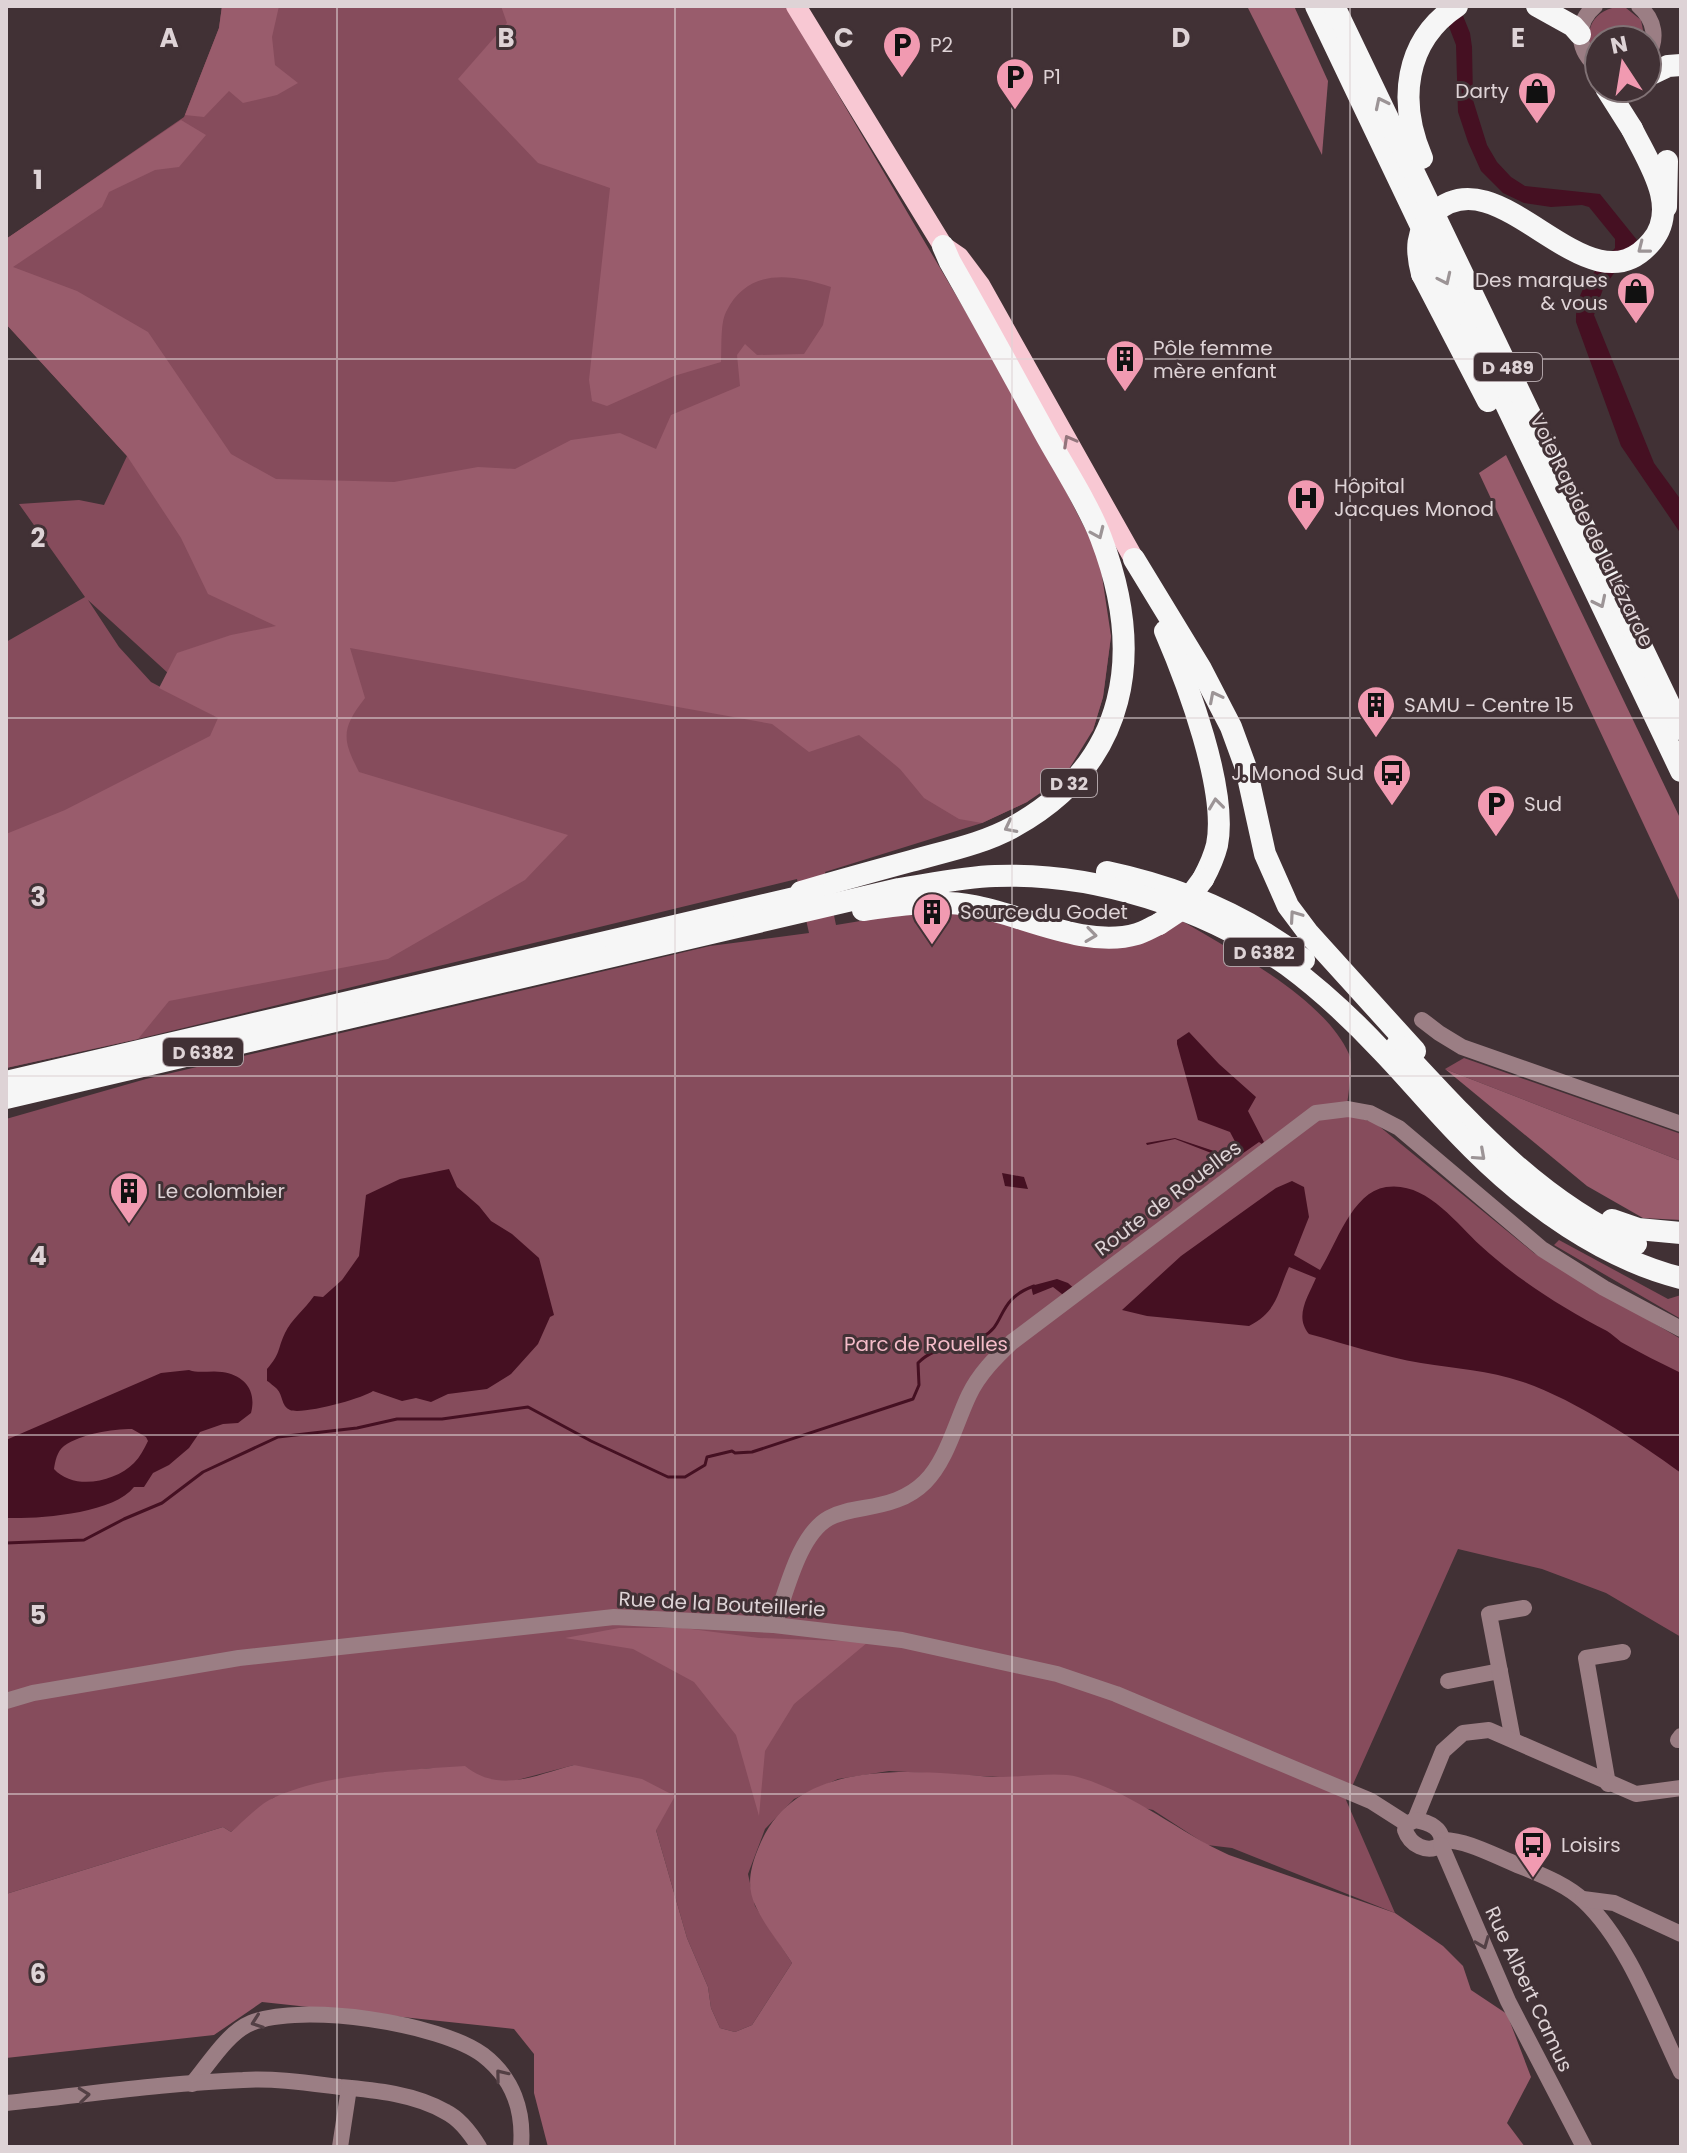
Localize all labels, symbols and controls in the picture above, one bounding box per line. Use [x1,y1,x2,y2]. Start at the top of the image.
text: A [159,20,179,56]
text: B [497,20,515,56]
text: C [834,20,854,56]
text: D [1172,20,1191,56]
text: E [1511,20,1525,56]
parking icon: P2 [881,24,923,79]
north arrow [1583,24,1663,104]
text: N [1608,28,1630,62]
place label: P2 [930,31,953,59]
parking icon: P1 [994,56,1036,111]
place label: P1 [1043,63,1061,91]
shop icon: Darty [1516,70,1558,125]
place label: Darty [1455,77,1509,105]
one-way arrow [1375,97,1391,112]
text: 1 [33,162,43,198]
one-way arrow [1637,239,1652,253]
place label: Des marques & vous [1475,266,1608,317]
one-way arrow [1435,270,1451,285]
shop icon: Des marques & vous [1615,270,1657,325]
place label: Pôle femme mère enfant [1153,334,1277,385]
building icon: Pôle femme mère enfant [1104,338,1146,393]
road number: D 489 [1474,353,1542,381]
street label: Voie Rapide de la Lézarde [1523,409,1661,651]
one-way arrow [1063,436,1079,450]
place label: Hôpital Jacques Monod [1334,472,1494,523]
hospital icon: Hôpital Jacques Monod [1285,477,1327,532]
text: 2 [31,520,46,556]
one-way arrow [1088,525,1104,539]
one-way arrow [1590,594,1606,609]
building icon: SAMU - Centre 15 [1355,684,1397,739]
one-way arrow [1210,690,1225,705]
place label: SAMU - Centre 15 [1404,691,1574,719]
bus stop icon: J. Monod Sud [1371,752,1413,807]
place label: J. Monod Sud [1231,759,1364,787]
road number: D 32 [1041,769,1097,797]
parking icon: Sud [1475,783,1517,838]
place label: Sud [1524,790,1562,818]
one-way arrow [1208,797,1225,810]
one-way arrow [1004,818,1018,833]
text: 3 [30,879,46,915]
building icon: Source du Godet [911,891,953,946]
place label: Source du Godet [960,898,1128,926]
one-way arrow [1290,910,1305,924]
one-way arrow [1084,926,1097,943]
road number: D 6382 [1224,938,1304,966]
road number: D 6382 [163,1038,243,1066]
street label: Route de Rouelles [1089,1134,1247,1262]
one-way arrow [1470,1145,1485,1160]
building icon: Le colombier [108,1170,150,1225]
place label: Le colombier [157,1177,285,1205]
text: 4 [29,1238,47,1274]
park label: Parc de Rouelles [844,1330,1008,1358]
street label: Rue de la Bouteillerie [618,1585,826,1623]
text: 5 [30,1597,46,1633]
bus stop icon: Loisirs [1512,1824,1554,1879]
place label: Loisirs [1561,1831,1621,1859]
street label: Rue Albert Camus [1478,1902,1580,2076]
one-way arrow [1474,1935,1490,1949]
text: 6 [30,1956,46,1992]
one-way arrow [251,2012,265,2029]
one-way arrow [496,2069,510,2084]
one-way arrow [78,2086,91,2103]

